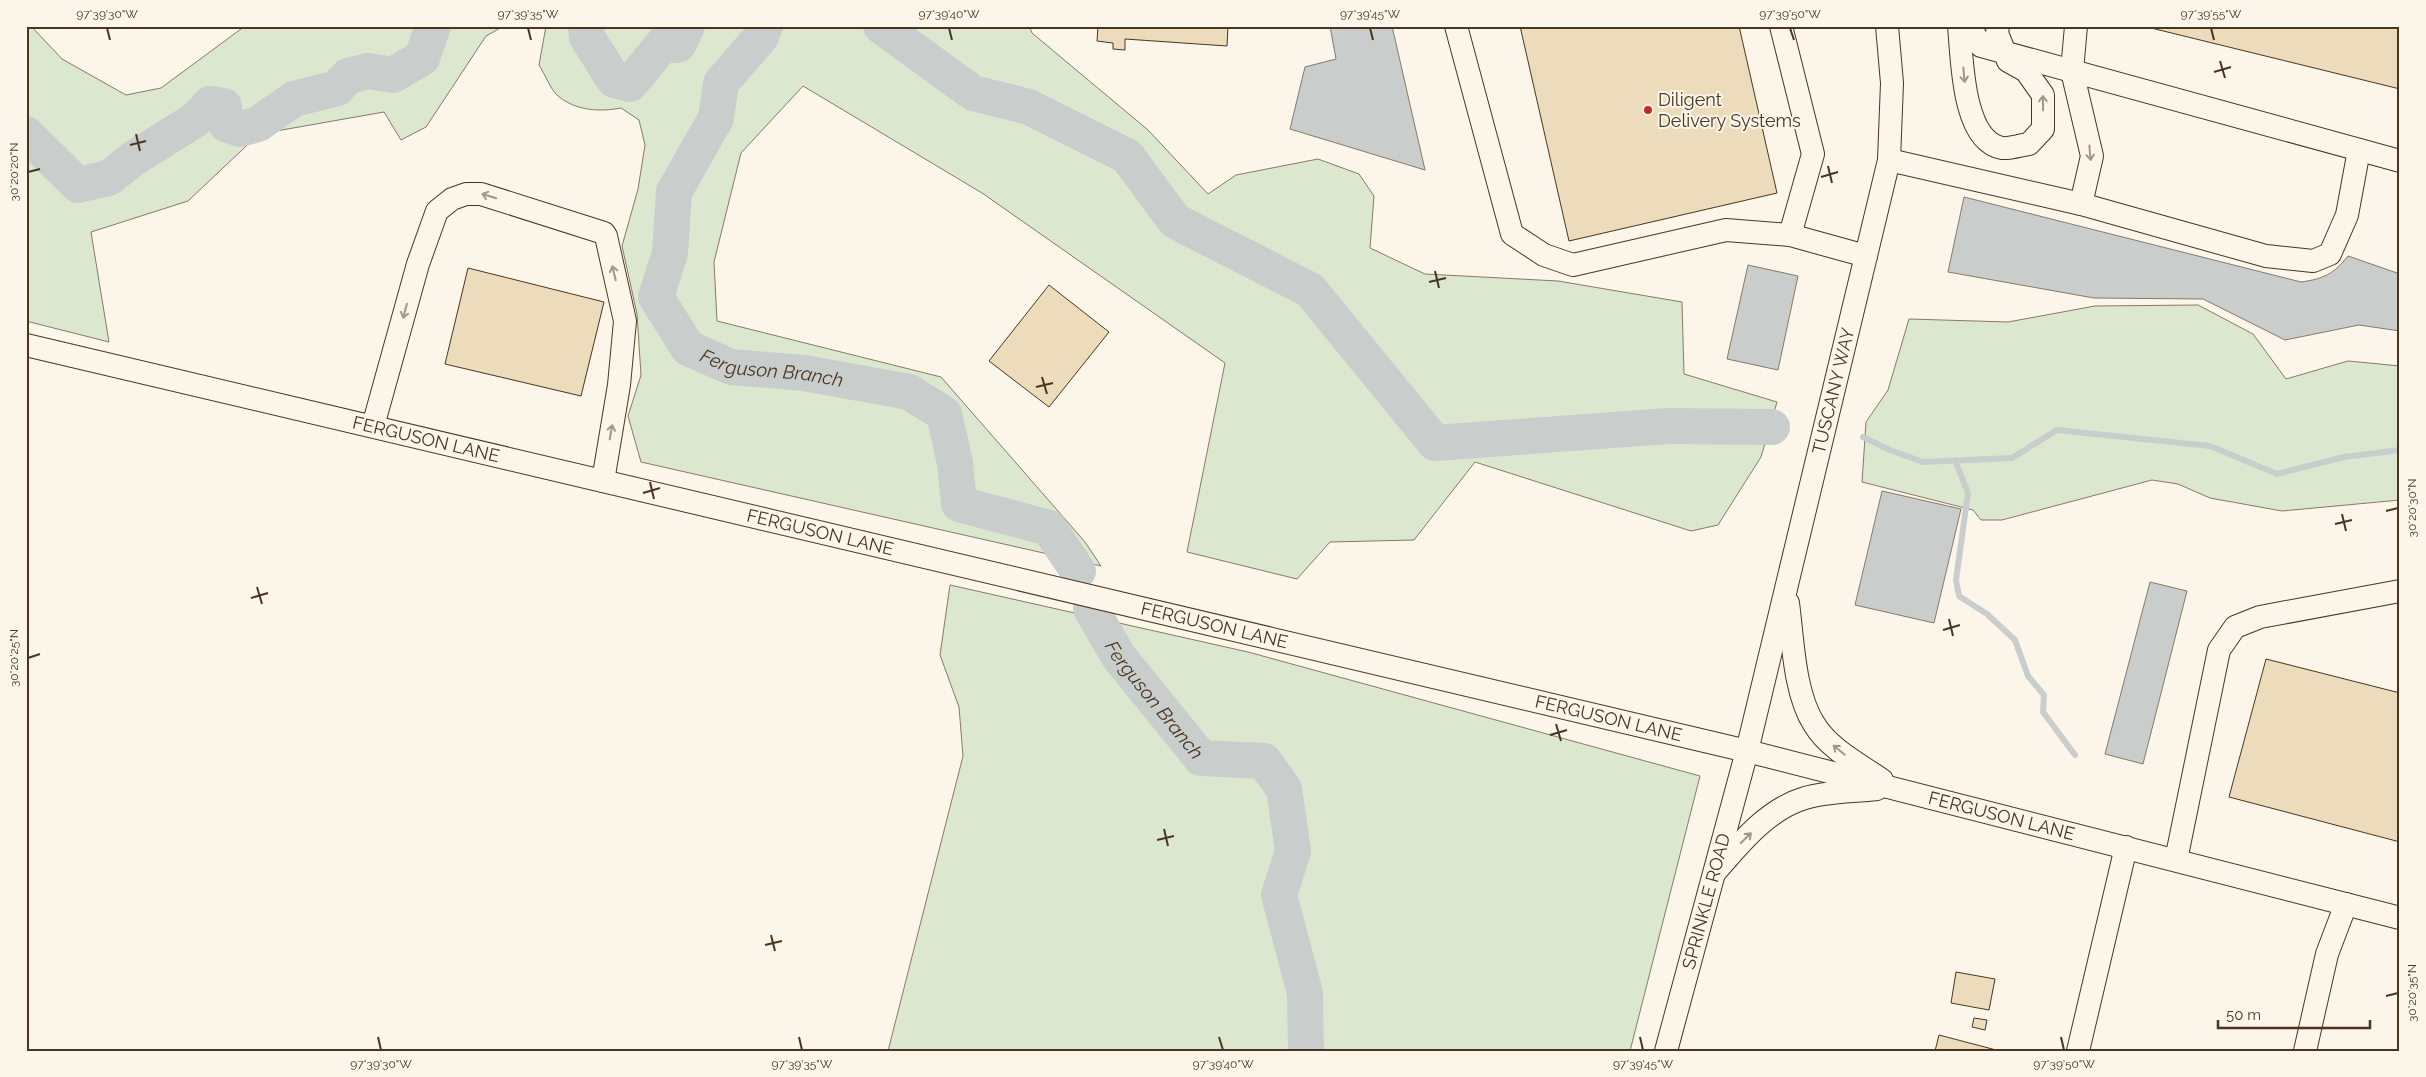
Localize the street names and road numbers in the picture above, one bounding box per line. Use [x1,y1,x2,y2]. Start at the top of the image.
street label: TUSCANY WAY [1808,325,1858,456]
street label: FERGUSON LANE [351,411,502,466]
street label: FERGUSON LANE [745,504,896,559]
street label: FERGUSON LANE [1139,597,1290,652]
street label: FERGUSON LANE [1533,690,1684,745]
street label: FERGUSON LANE [1926,787,2077,844]
street label: SPRINKLE ROAD [1678,831,1734,971]

